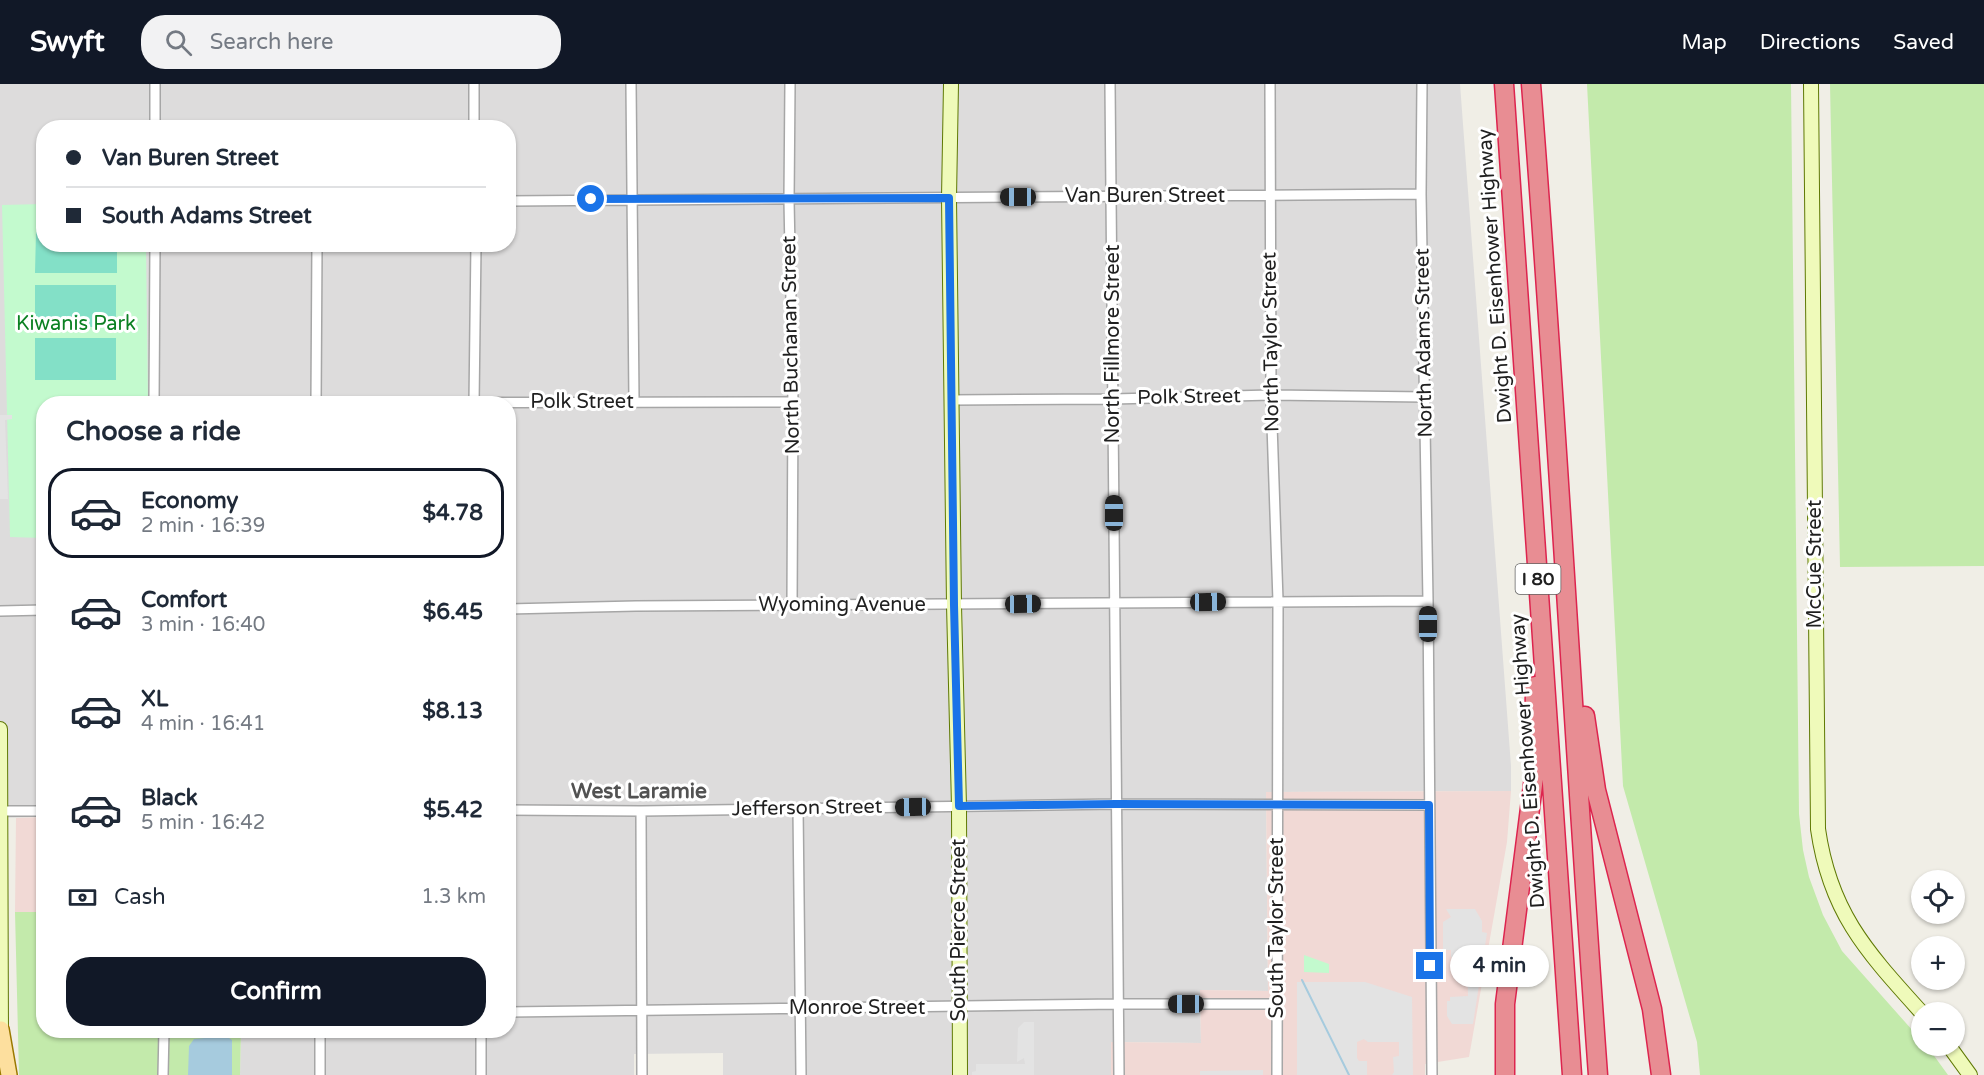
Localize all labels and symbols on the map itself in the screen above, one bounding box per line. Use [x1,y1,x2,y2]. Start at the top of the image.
street label: Dwight D. Eisenhower Highway [1473,128,1517,424]
street label: Van Buren Street [1065,184,1226,208]
route start [577,185,604,212]
car [1000,188,1036,206]
street label: North Buchanan Street [777,235,805,454]
street label: North Fillmore Street [1101,244,1125,444]
street label: North Adams Street [1410,248,1438,438]
street label: North Taylor Street [1257,251,1285,432]
park label: Kiwanis Park [16,312,136,336]
street label: Polk Street [1137,384,1241,410]
street label: Polk Street [530,390,634,414]
car [1105,495,1123,531]
street label: McCue Street [1803,499,1827,629]
road number: I 80 [1516,564,1560,594]
street label: Wyoming Avenue [758,593,926,617]
car [1190,593,1226,611]
car [1005,595,1041,613]
car [1419,606,1437,642]
street label: Dwight D. Eisenhower Highway [1506,613,1550,909]
district label: West Laramie [571,779,707,804]
street label: Jefferson Street [731,795,883,821]
car [895,798,931,816]
street label: South Taylor Street [1265,837,1289,1019]
street label: South Pierce Street [947,838,971,1021]
callout: 4 min [1451,945,1550,987]
route end [1416,952,1443,979]
car [1168,995,1204,1013]
street label: Monroe Street [789,996,926,1020]

